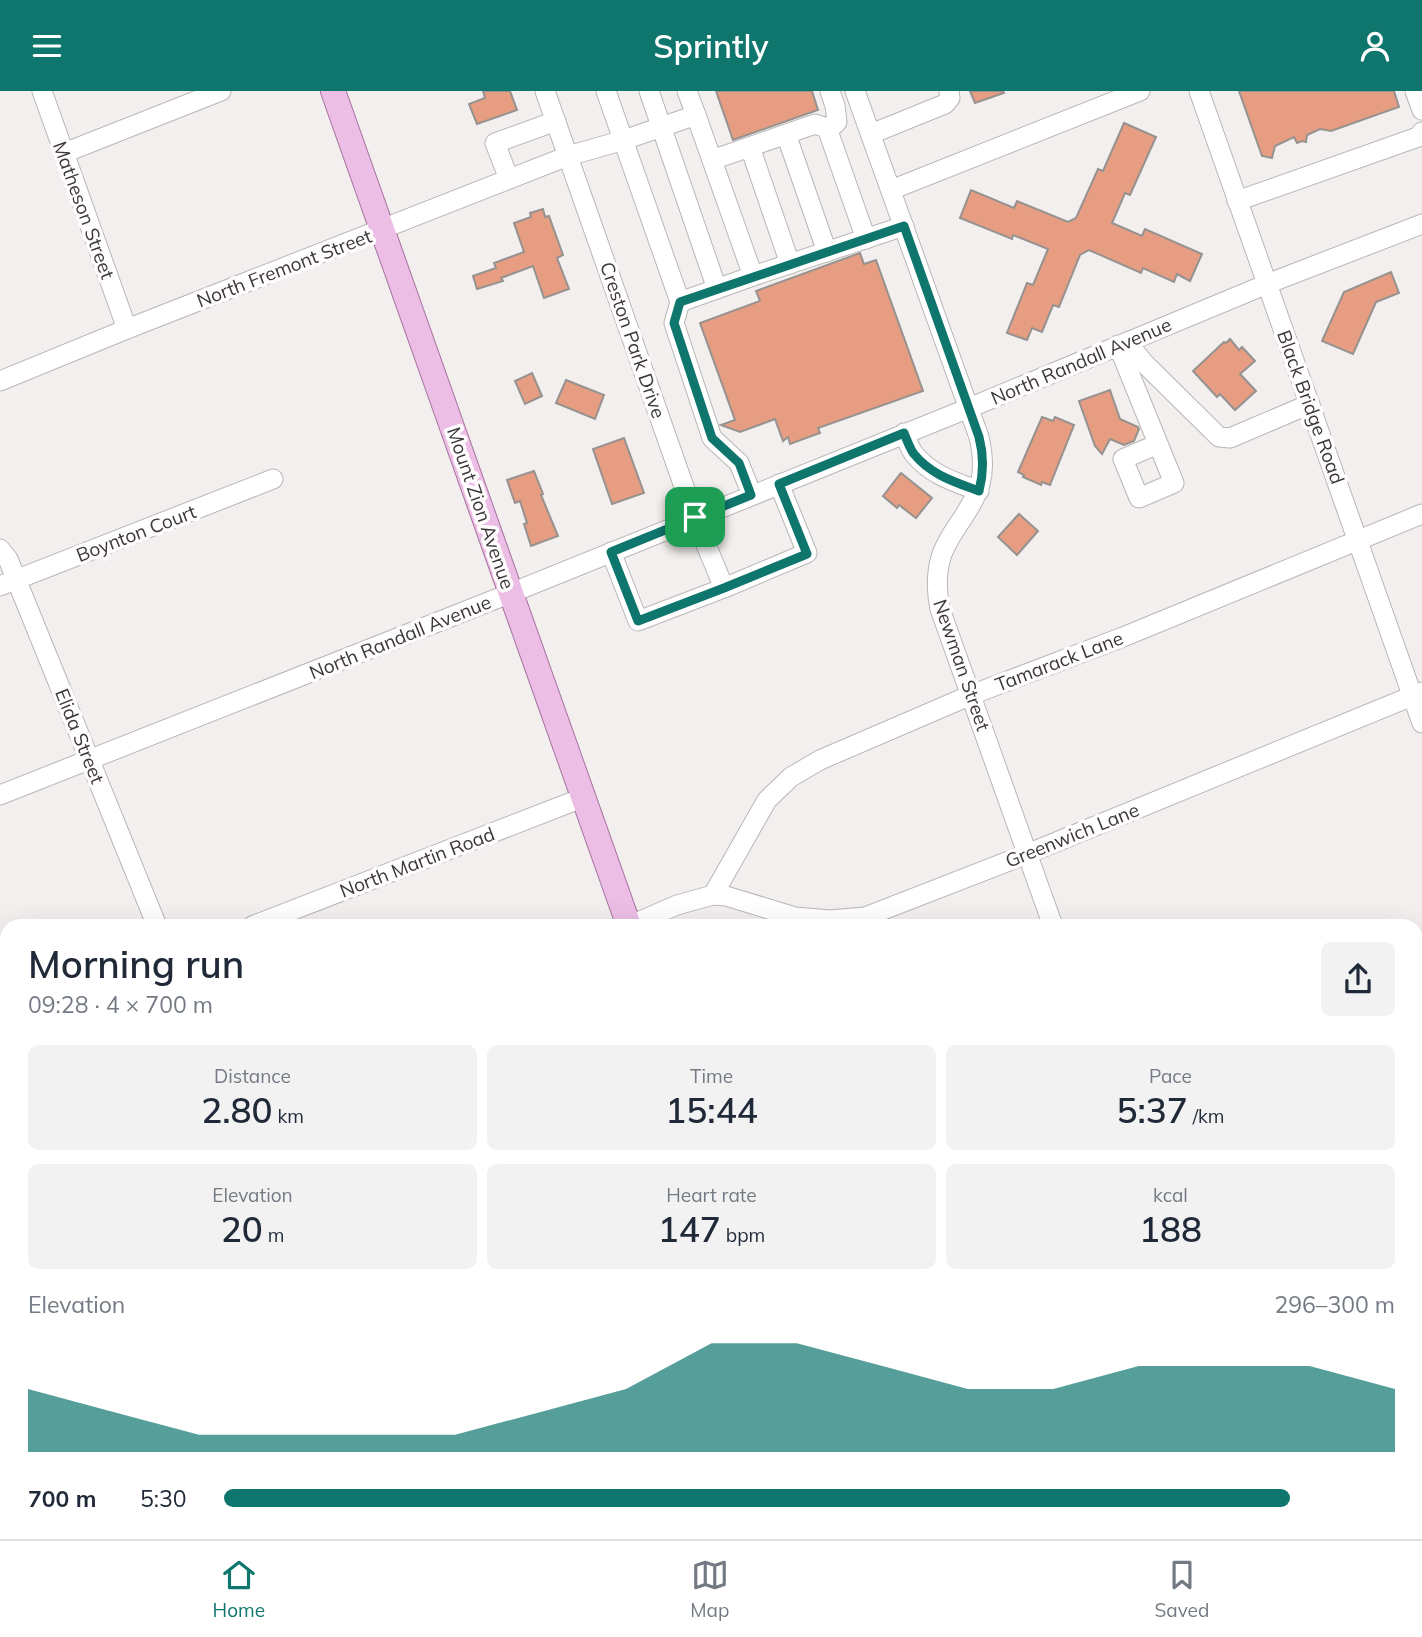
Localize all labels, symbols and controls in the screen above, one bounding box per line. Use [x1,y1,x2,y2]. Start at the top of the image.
text: Sprintly [653,26,769,66]
icon: menu [28,27,66,65]
icon: person [1356,27,1394,65]
street label: Matheson Street [48,138,120,282]
street label: North Fremont Street [193,223,375,312]
street label: Creston Park Drive [595,259,671,421]
street label: North Randall Avenue [987,312,1175,410]
street label: Black Bridge Road [1272,327,1350,487]
street label: Mount Zion Avenue [442,424,520,592]
pin [665,487,725,547]
icon: arrive [676,498,714,536]
street label: Boynton Court [73,499,200,567]
street label: North Randall Avenue [306,590,494,684]
street label: Newman Street [928,596,996,734]
street label: Tamarack Lane [992,626,1126,696]
street label: Elida Street [50,685,110,787]
street label: Greenwich Lane [1002,797,1142,873]
street label: North Martin Road [336,821,498,903]
text: Morning run [28,940,244,988]
button: share [1321,942,1395,1016]
text: 09:28 · 4 × 700 m [28,990,213,1019]
text: Distance [214,1064,291,1088]
text: Time [690,1064,733,1088]
text: Pace [1149,1064,1192,1088]
text: 2.80 [201,1088,272,1132]
text: 15:44 [665,1088,758,1132]
text: 5:37 [1116,1088,1188,1132]
text: km [272,1104,304,1128]
text: /km [1188,1104,1225,1128]
text: Elevation [212,1183,293,1207]
text: Heart rate [666,1183,757,1207]
text: kcal [1153,1183,1188,1207]
text: 20 [221,1207,263,1251]
text: 147 [658,1207,721,1251]
text: 188 [1139,1207,1202,1251]
text: m [263,1223,284,1247]
text: bpm [721,1223,765,1247]
text: Elevation [28,1290,125,1319]
text: 296–300 m [1274,1290,1395,1319]
text: 700 m [28,1484,96,1513]
text: 5:30 [140,1484,187,1513]
tab: Home [213,1556,265,1622]
tab: Map [690,1556,729,1622]
tab: Saved [1155,1556,1209,1622]

